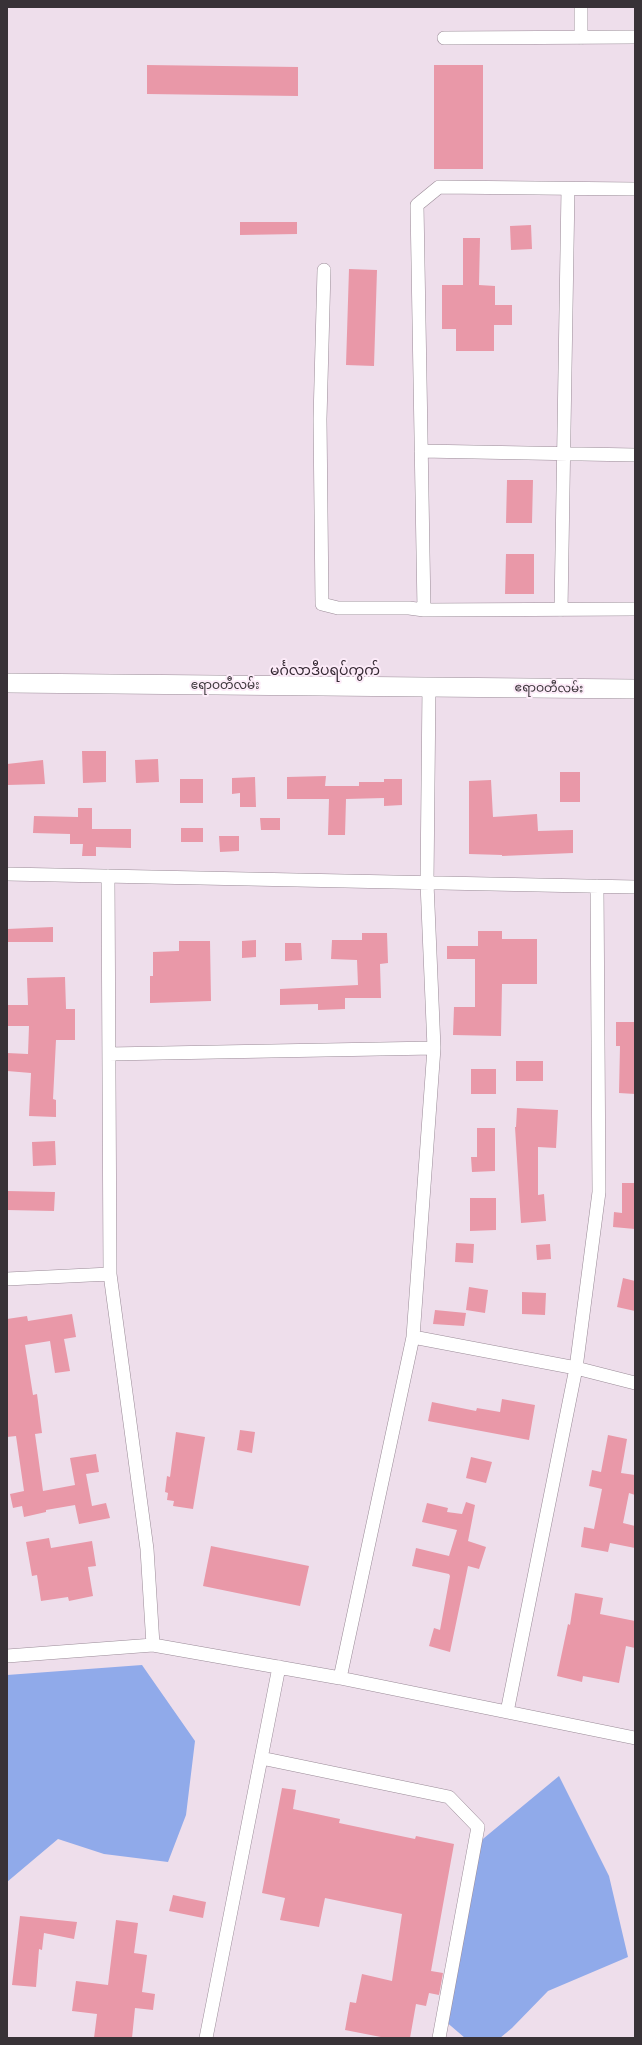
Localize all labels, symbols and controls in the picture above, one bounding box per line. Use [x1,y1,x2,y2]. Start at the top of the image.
district label: မင်္ဂလာဒီပရပ်ကွက် [270,663,380,679]
street label: ဧရာဝတီလမ်း [191,678,259,692]
street label: ဧရာဝတီလမ်း [515,680,583,696]

